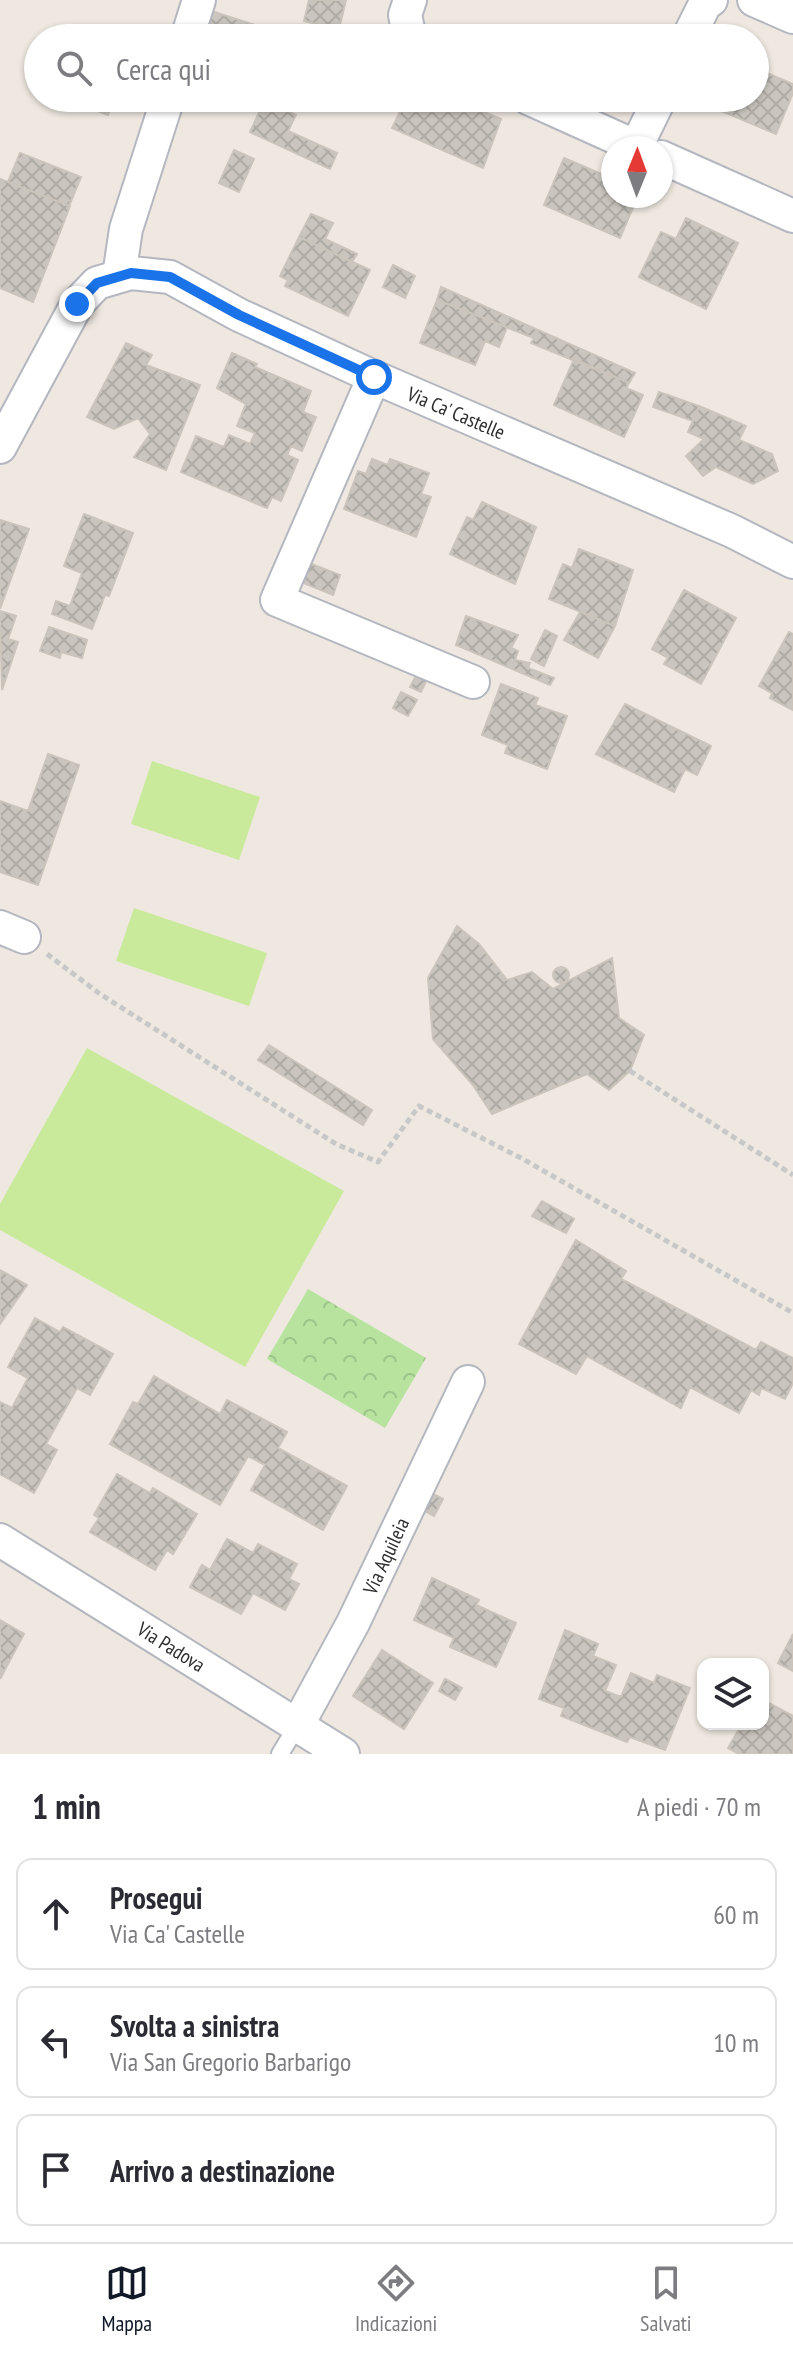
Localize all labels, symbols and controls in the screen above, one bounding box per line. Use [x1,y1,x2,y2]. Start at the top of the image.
search box [24,24,769,112]
icon: search [52,46,96,90]
text: Cerca qui [116,49,211,88]
north arrow [601,136,673,208]
route end [59,286,95,322]
route start [356,359,392,395]
street label: Via Ca' Castelle [402,380,509,445]
street label: Via Aquileia [357,1514,415,1599]
street label: Via Padova [131,1616,210,1678]
map controls [697,1658,769,1730]
button: layers [697,1658,769,1730]
text: 1 min [32,1784,101,1828]
text: A piedi · 70 m [637,1790,761,1823]
text: Prosegui [110,1878,203,1917]
icon: ahead [34,1892,78,1936]
text: 60 m [713,1898,759,1931]
text: Via Ca' Castelle [110,1917,245,1950]
text: Svolta a sinistra [110,2006,279,2045]
icon: left [34,2020,78,2064]
text: 10 m [713,2026,759,2059]
text: Via San Gregorio Barbarigo [110,2045,351,2078]
icon: arrive [34,2148,78,2192]
text: Arrivo a destinazione [110,2151,335,2190]
tab: Mappa [101,2261,152,2337]
tab: Indicazioni [355,2261,437,2337]
tab: Salvati [640,2261,692,2337]

